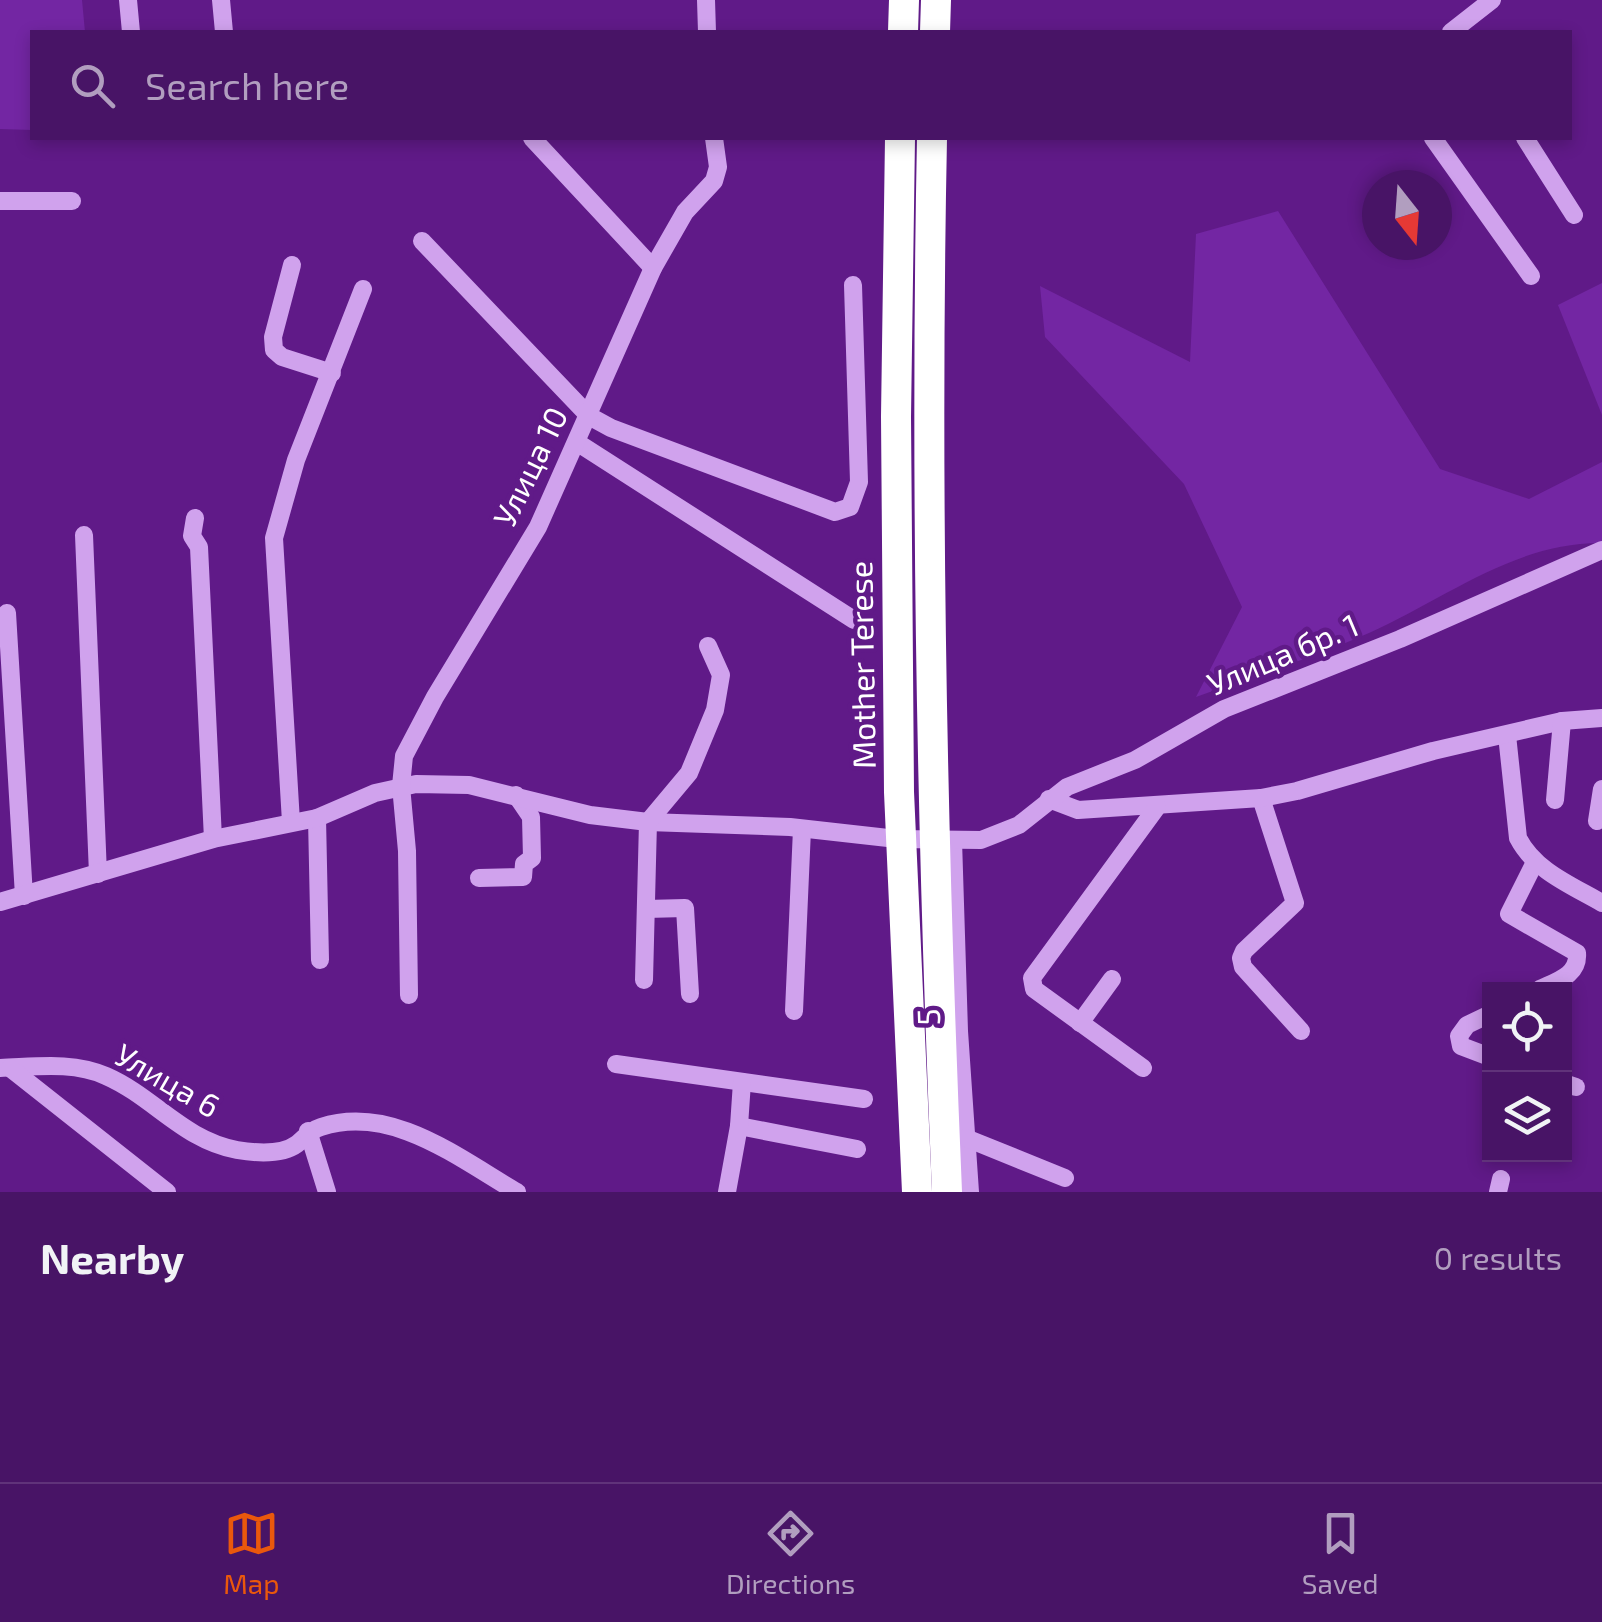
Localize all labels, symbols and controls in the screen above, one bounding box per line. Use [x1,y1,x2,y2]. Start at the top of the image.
search box [30,30,1572,140]
icon: search [65,58,120,113]
text: Search here [145,62,349,108]
north arrow [1362,170,1452,260]
street label: Улица 10 [484,400,574,532]
street label: Mother Terese [840,561,882,769]
street label: Улица бр. 1 [1201,604,1364,702]
map controls [1482,982,1572,1162]
button: locate [1482,982,1572,1072]
street label: 5 [908,1008,946,1026]
street label: Улица 6 [109,1034,227,1124]
button: layers [1482,1072,1572,1162]
text: Nearby [40,1232,184,1282]
text: 0 results [1434,1238,1562,1276]
tab: Map [223,1506,279,1600]
tab: Directions [726,1506,855,1600]
tab: Saved [1302,1506,1379,1600]

